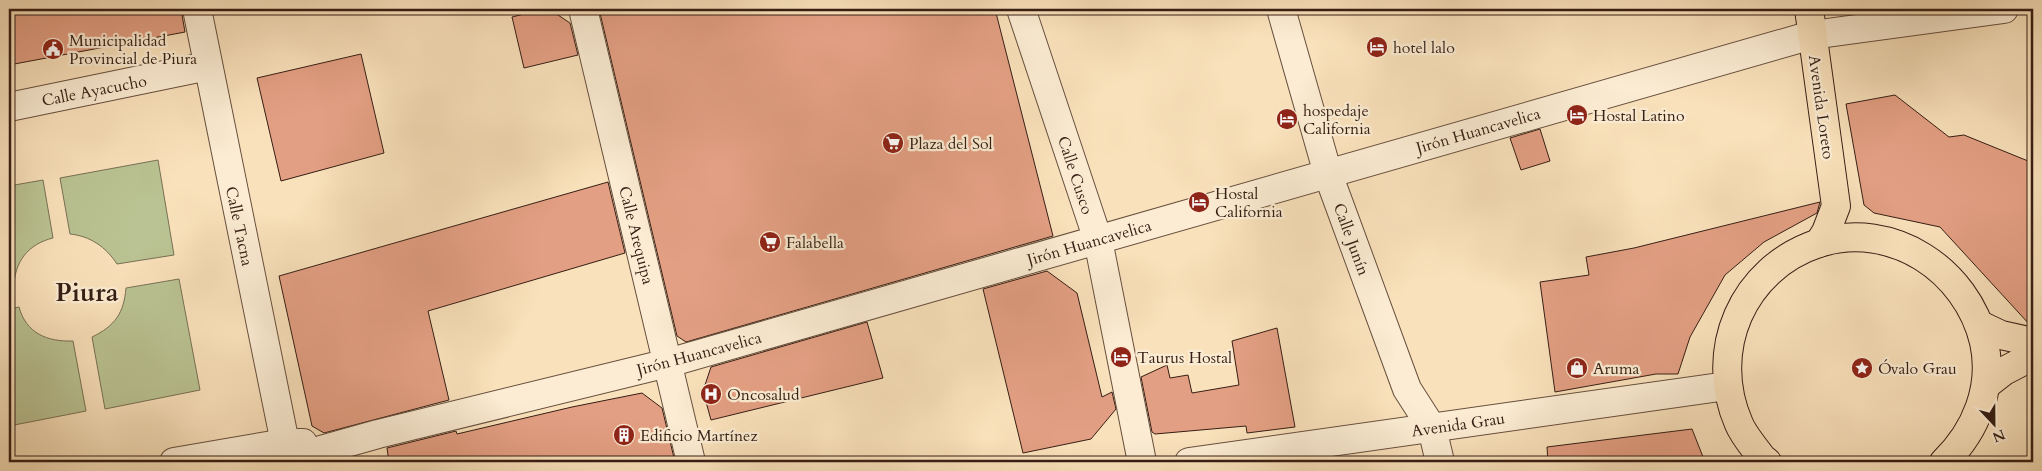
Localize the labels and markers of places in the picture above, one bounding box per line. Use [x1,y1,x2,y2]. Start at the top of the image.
place label: Municipalidad Provincial de Piura [69,30,197,70]
hotel icon: hotel lalo [1365,35,1389,59]
public building icon: Municipalidad Provincial de Piura [41,37,65,61]
place label: hotel lalo [1393,37,1455,59]
place label: hospedaje California [1303,100,1371,140]
hotel icon: Hostal Latino [1565,103,1589,127]
place label: Hostal Latino [1593,105,1685,127]
hotel icon: hospedaje California [1275,107,1299,131]
supermarket icon: Plaza del Sol [881,131,905,155]
place label: Plaza del Sol [909,133,993,155]
place label: Hostal California [1215,183,1283,223]
hotel icon: Hostal California [1187,190,1211,214]
supermarket icon: Falabella [758,230,782,254]
place label: Falabella [786,232,844,254]
hotel icon: Taurus Hostal [1109,345,1133,369]
place label: Taurus Hostal [1137,347,1232,369]
shop icon: Aruma [1565,356,1589,380]
place icon: Óvalo Grau [1850,356,1874,380]
place label: Aruma [1593,358,1640,380]
place label: Óvalo Grau [1878,358,1957,380]
hospital icon: Oncosalud [699,382,723,406]
place label: Oncosalud [727,384,800,406]
building icon: Edificio Martínez [612,423,636,447]
place label: Edificio Martínez [640,425,758,447]

